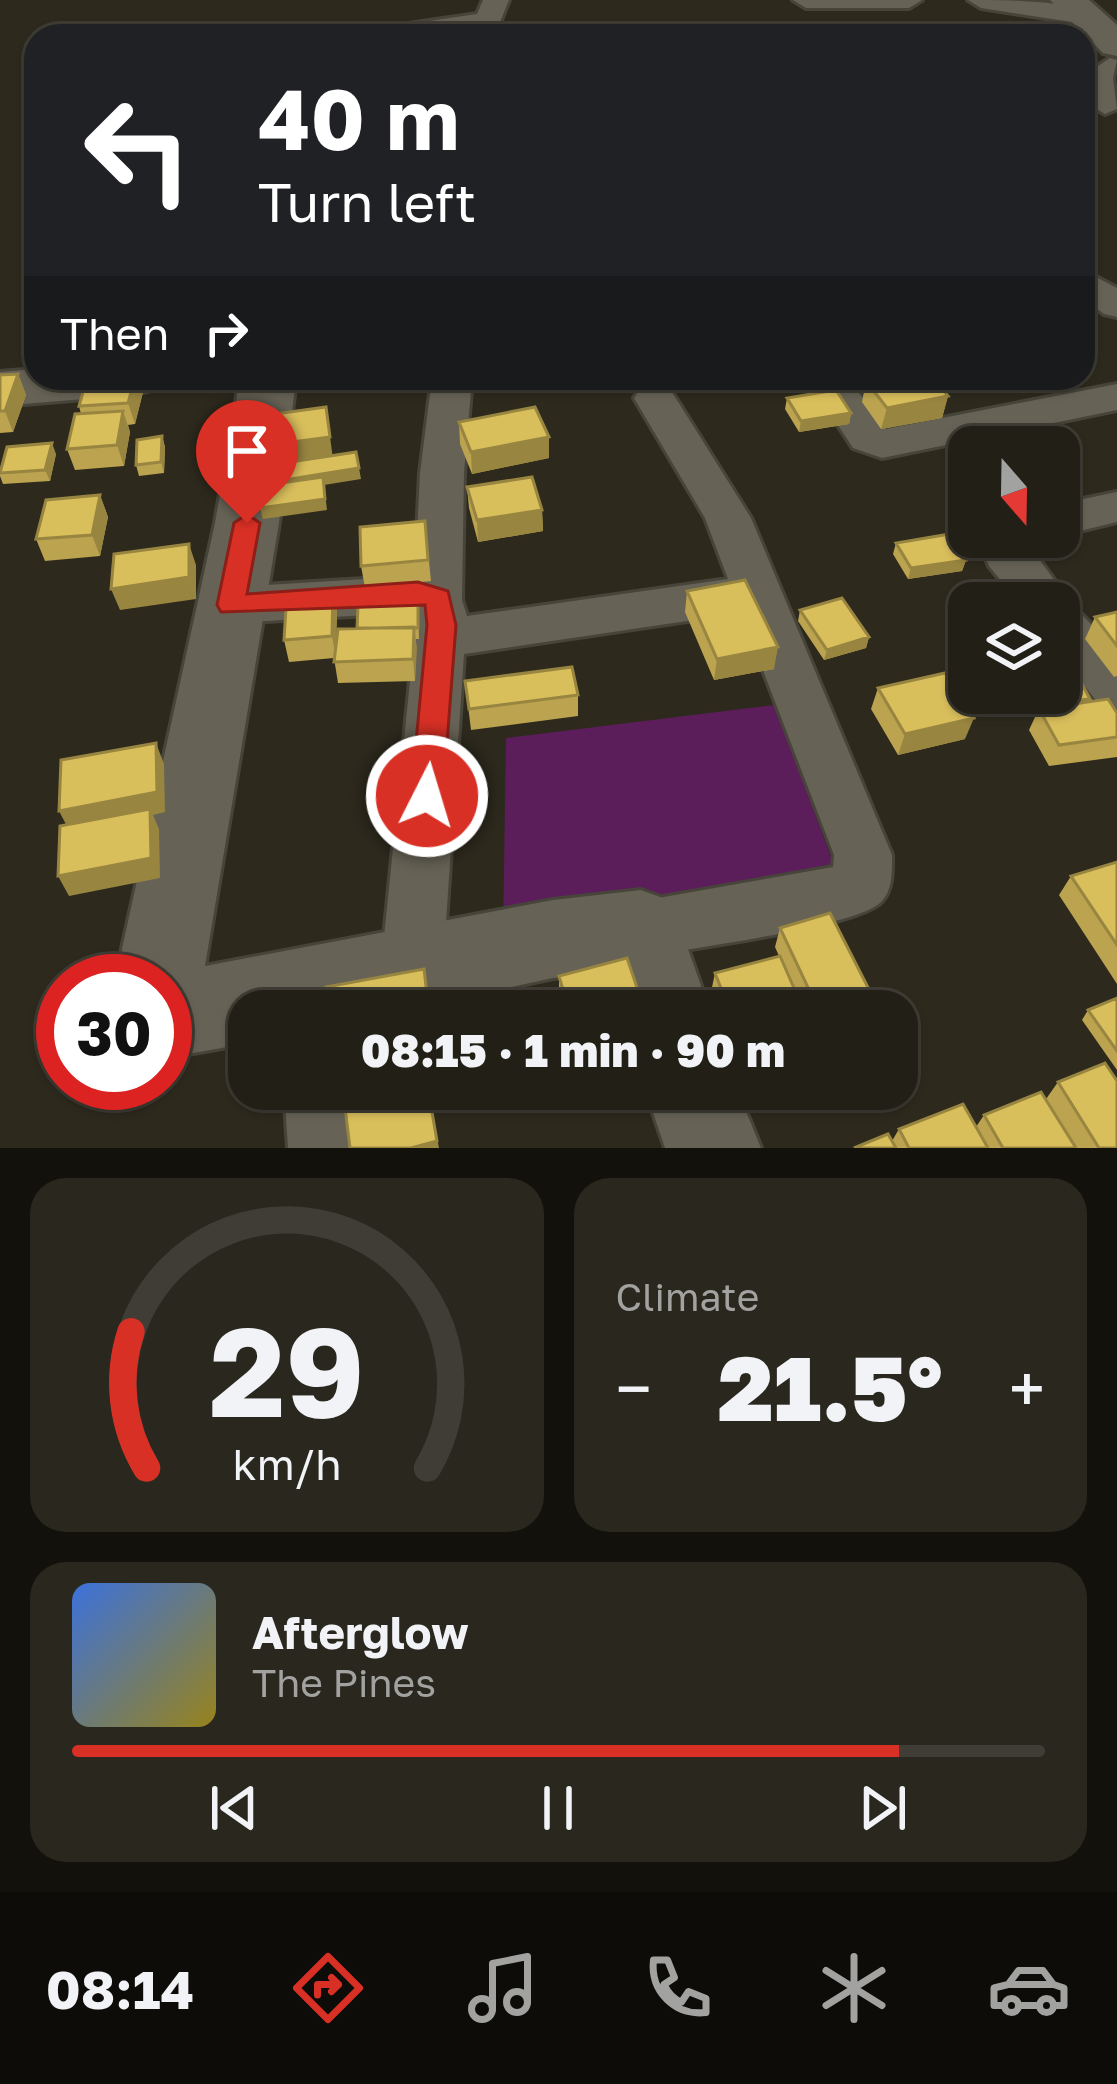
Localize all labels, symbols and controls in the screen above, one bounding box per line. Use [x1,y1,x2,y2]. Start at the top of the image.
text: 40 m [258,68,460,168]
icon: left [60,72,216,228]
text: Turn left [258,169,476,234]
icon: right [193,300,259,366]
text: Then [60,306,169,360]
pin [196,400,298,523]
icon: arrive [214,418,280,484]
north arrow [948,426,1080,558]
map controls [948,426,1080,714]
button: layers [948,582,1080,714]
position arrow [364,733,490,859]
speed limit sign: 30 [36,954,192,1110]
text: 08:15 · 1 min · 90 m [361,1023,785,1077]
text: Climate [616,1273,759,1320]
text: 29 [209,1295,364,1444]
text: 21.5° [718,1333,943,1441]
text: − [616,1348,652,1428]
text: + [1009,1348,1045,1428]
text: km/h [232,1438,341,1489]
text: Afterglow [252,1605,469,1659]
text: The Pines [252,1659,436,1706]
icon: previous [201,1775,267,1841]
icon: pause [525,1775,591,1841]
icon: next [850,1775,916,1841]
icon: directions [286,1946,370,2030]
icon: music [461,1946,545,2030]
icon: phone [636,1946,720,2030]
icon: climate [812,1946,896,2030]
icon: car [987,1946,1071,2030]
text: 08:14 [46,1956,194,2021]

